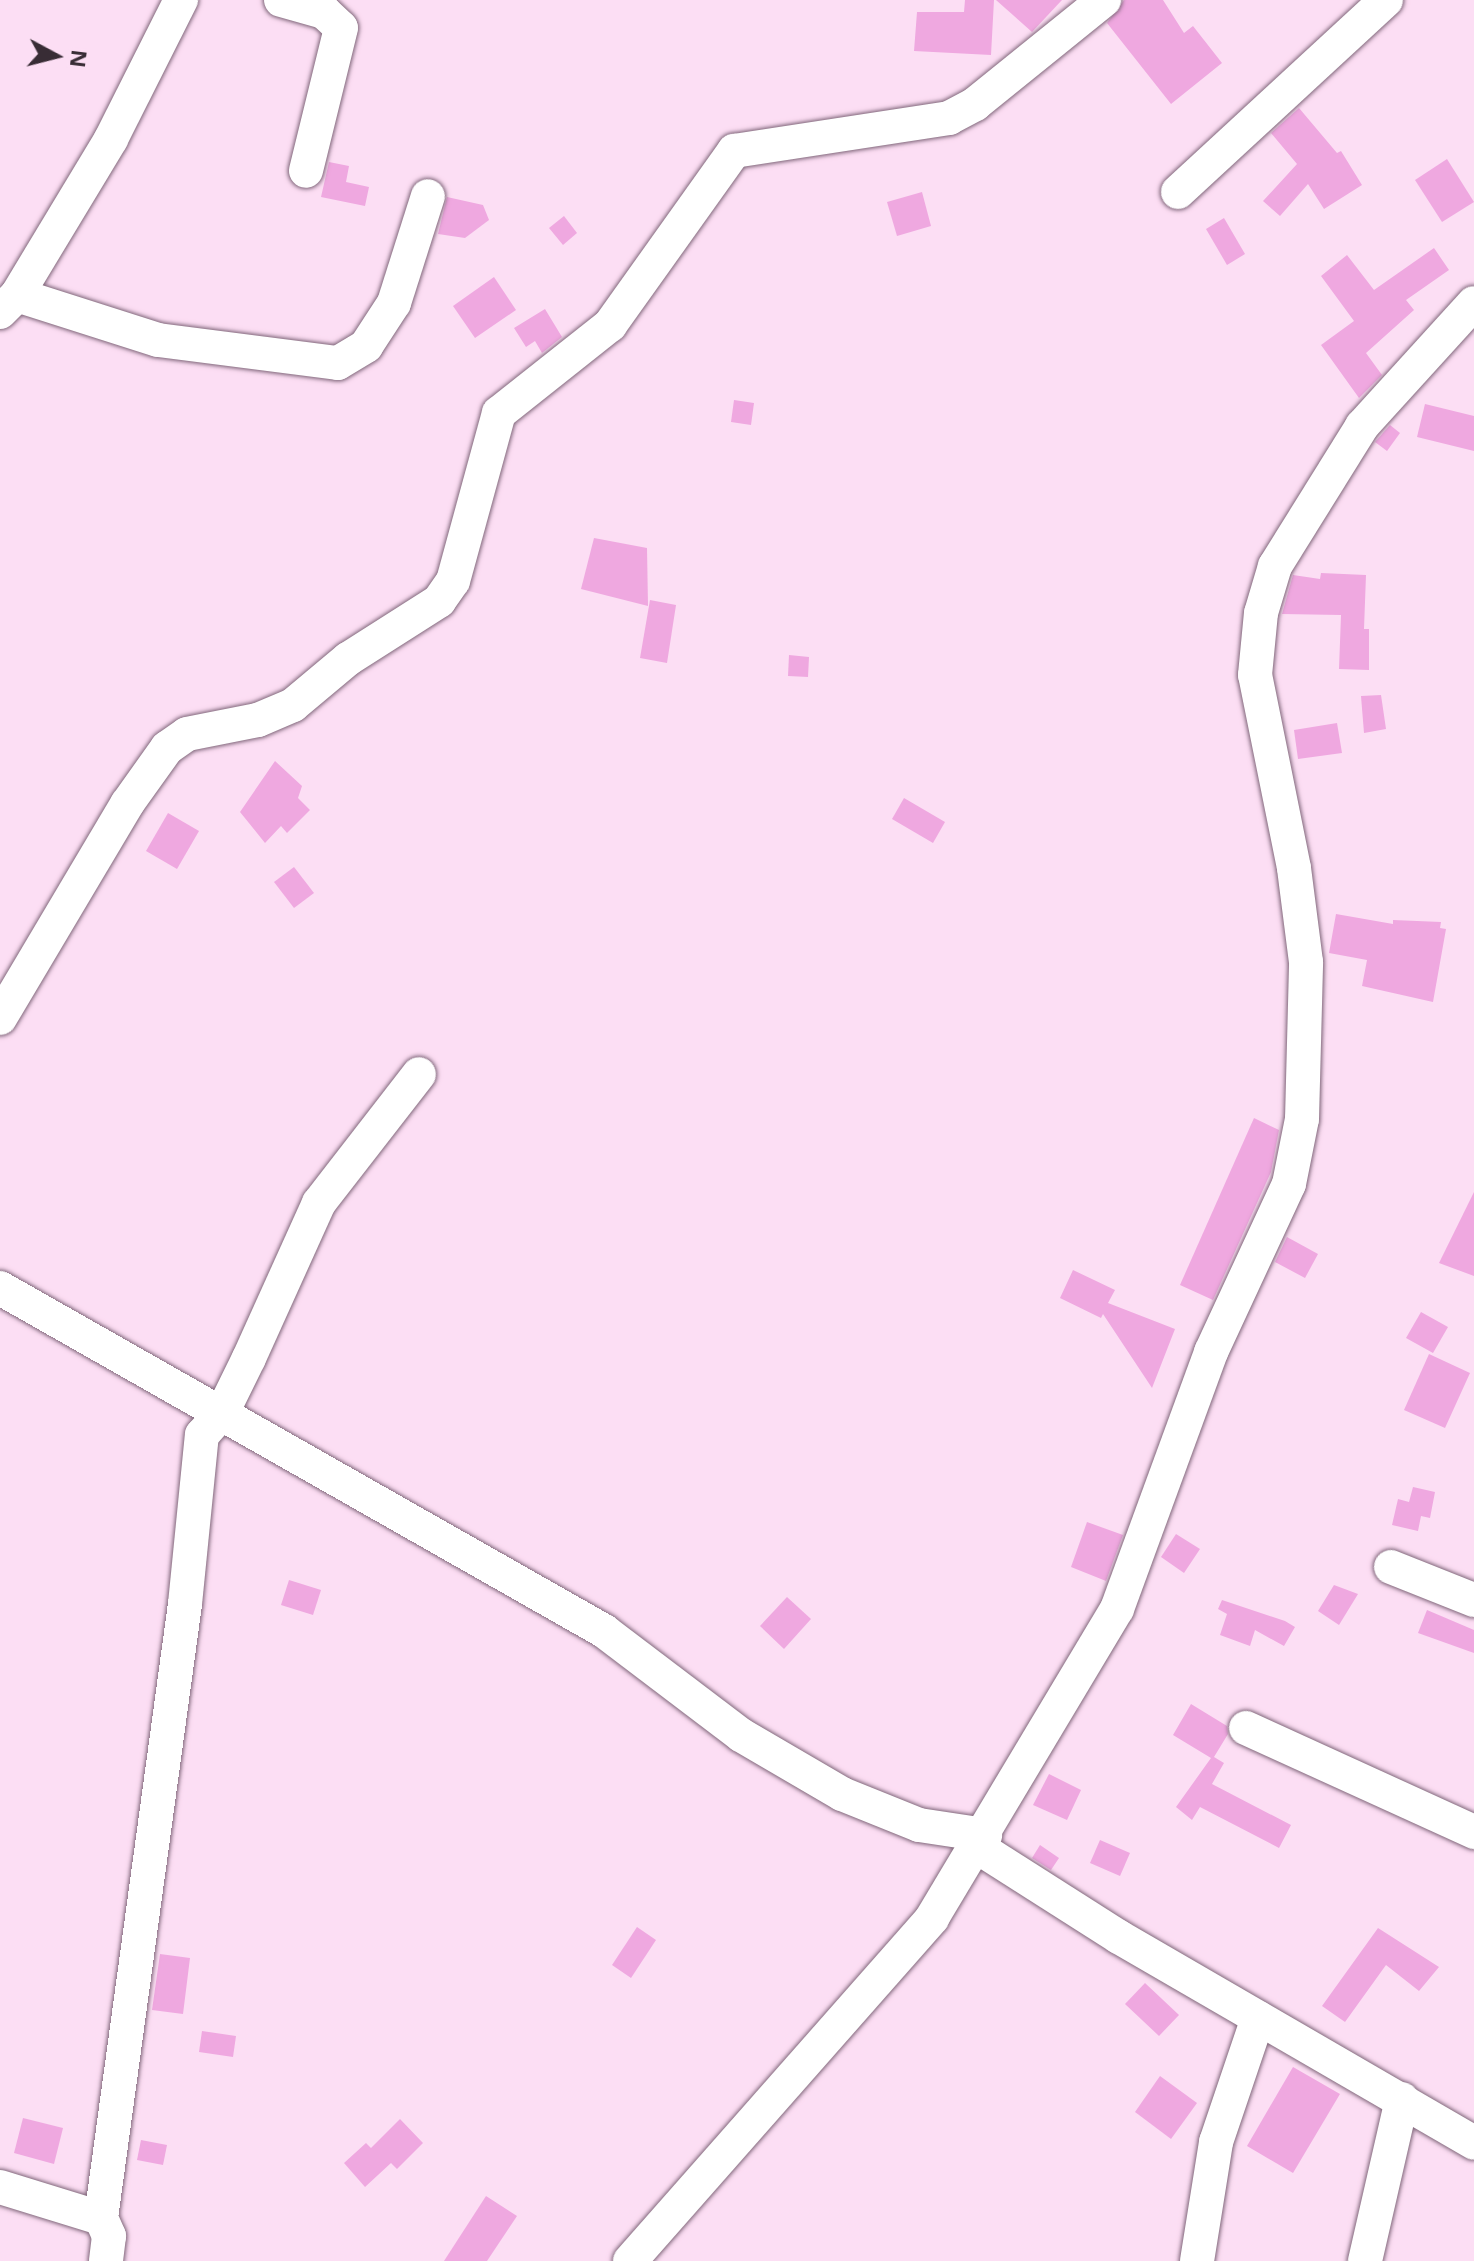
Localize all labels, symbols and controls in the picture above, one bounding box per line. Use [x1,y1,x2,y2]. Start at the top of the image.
north arrow [16,16,96,96]
text: N [64,48,96,70]

